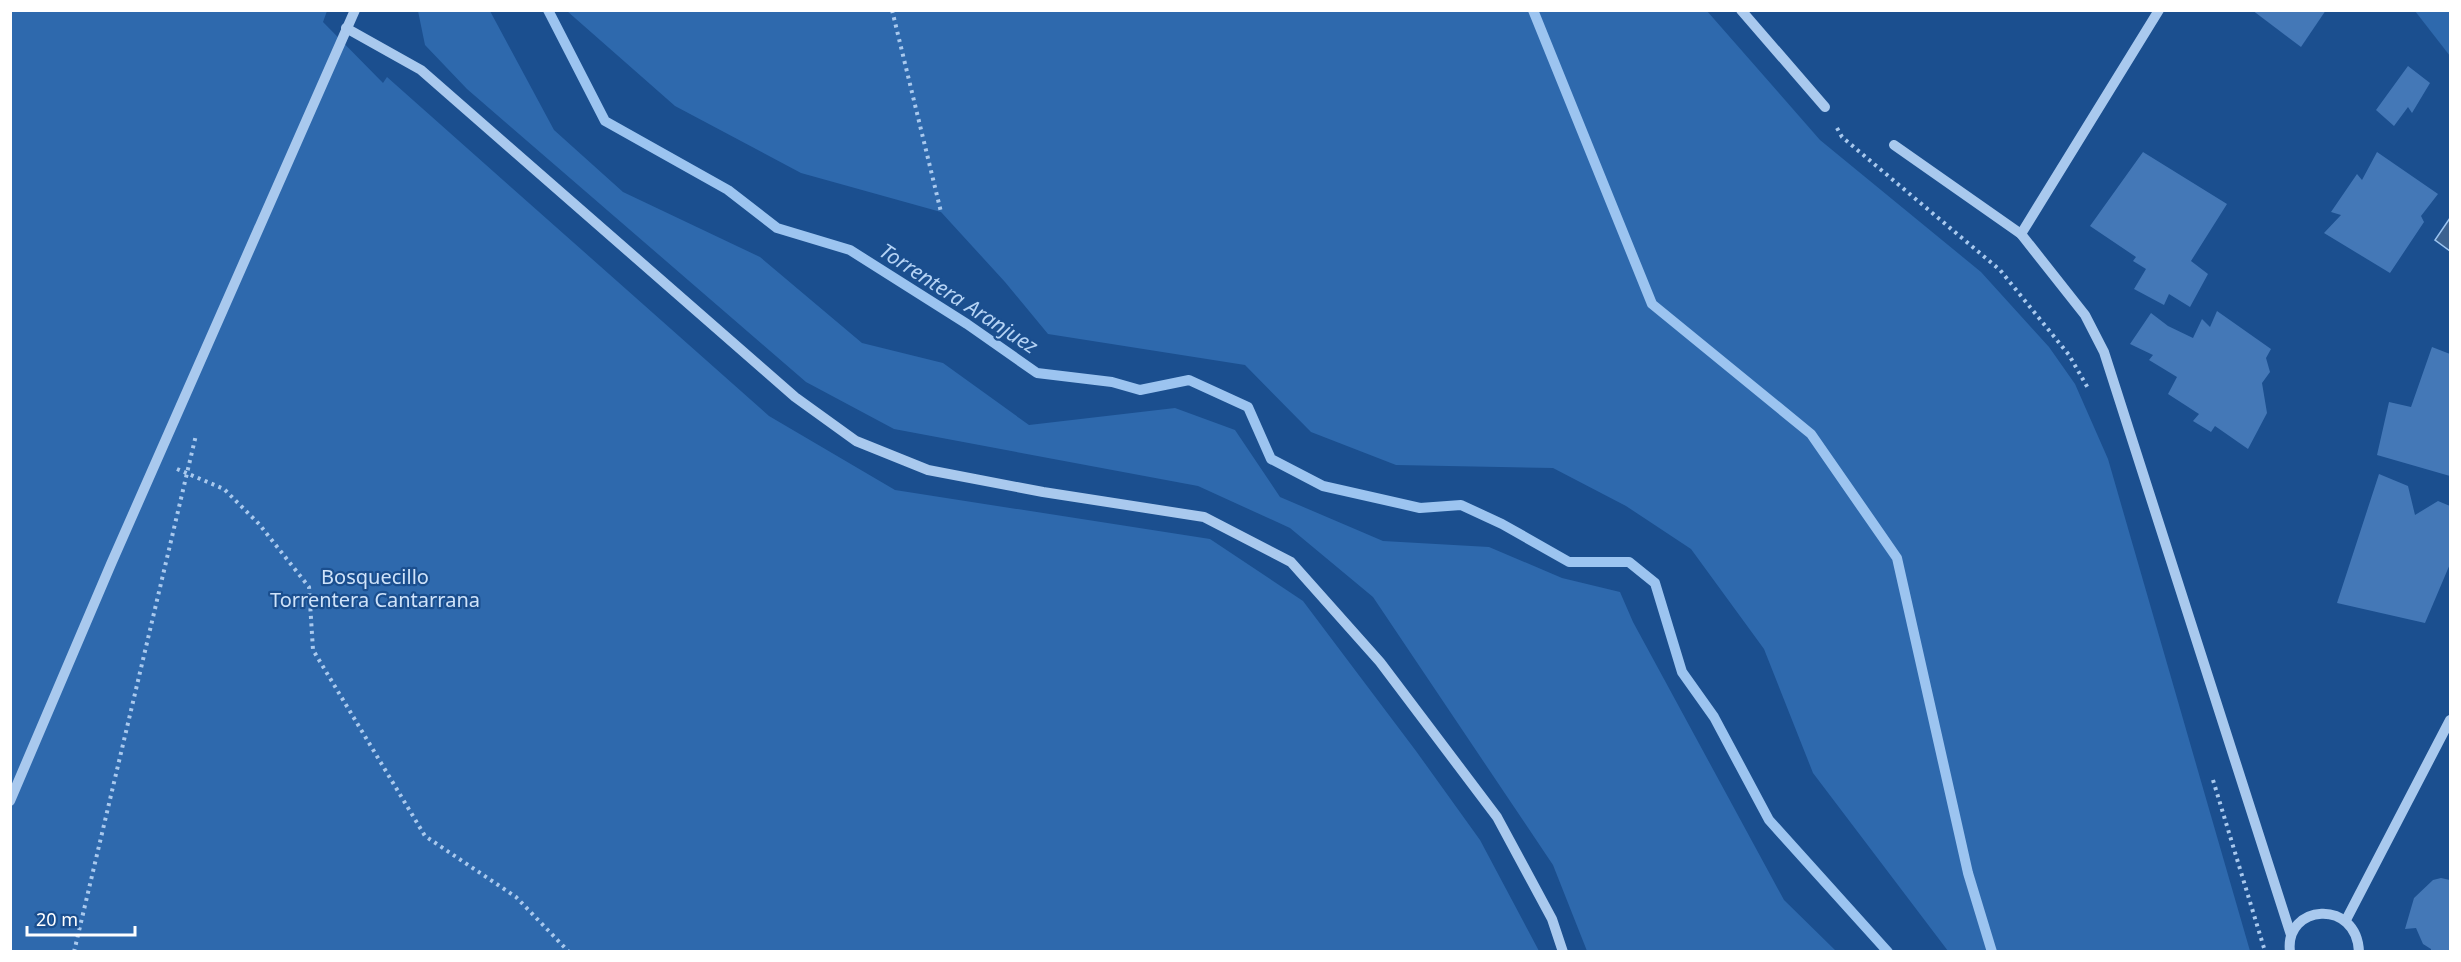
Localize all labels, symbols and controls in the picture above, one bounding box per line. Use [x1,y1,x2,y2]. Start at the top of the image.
water label: Torrentera Aranjuez [874,236,1044,360]
park label: Bosquecillo Torrentera Cantarrana [270,563,480,613]
scale bar [27,899,135,937]
text: 20 m [36,907,78,931]

